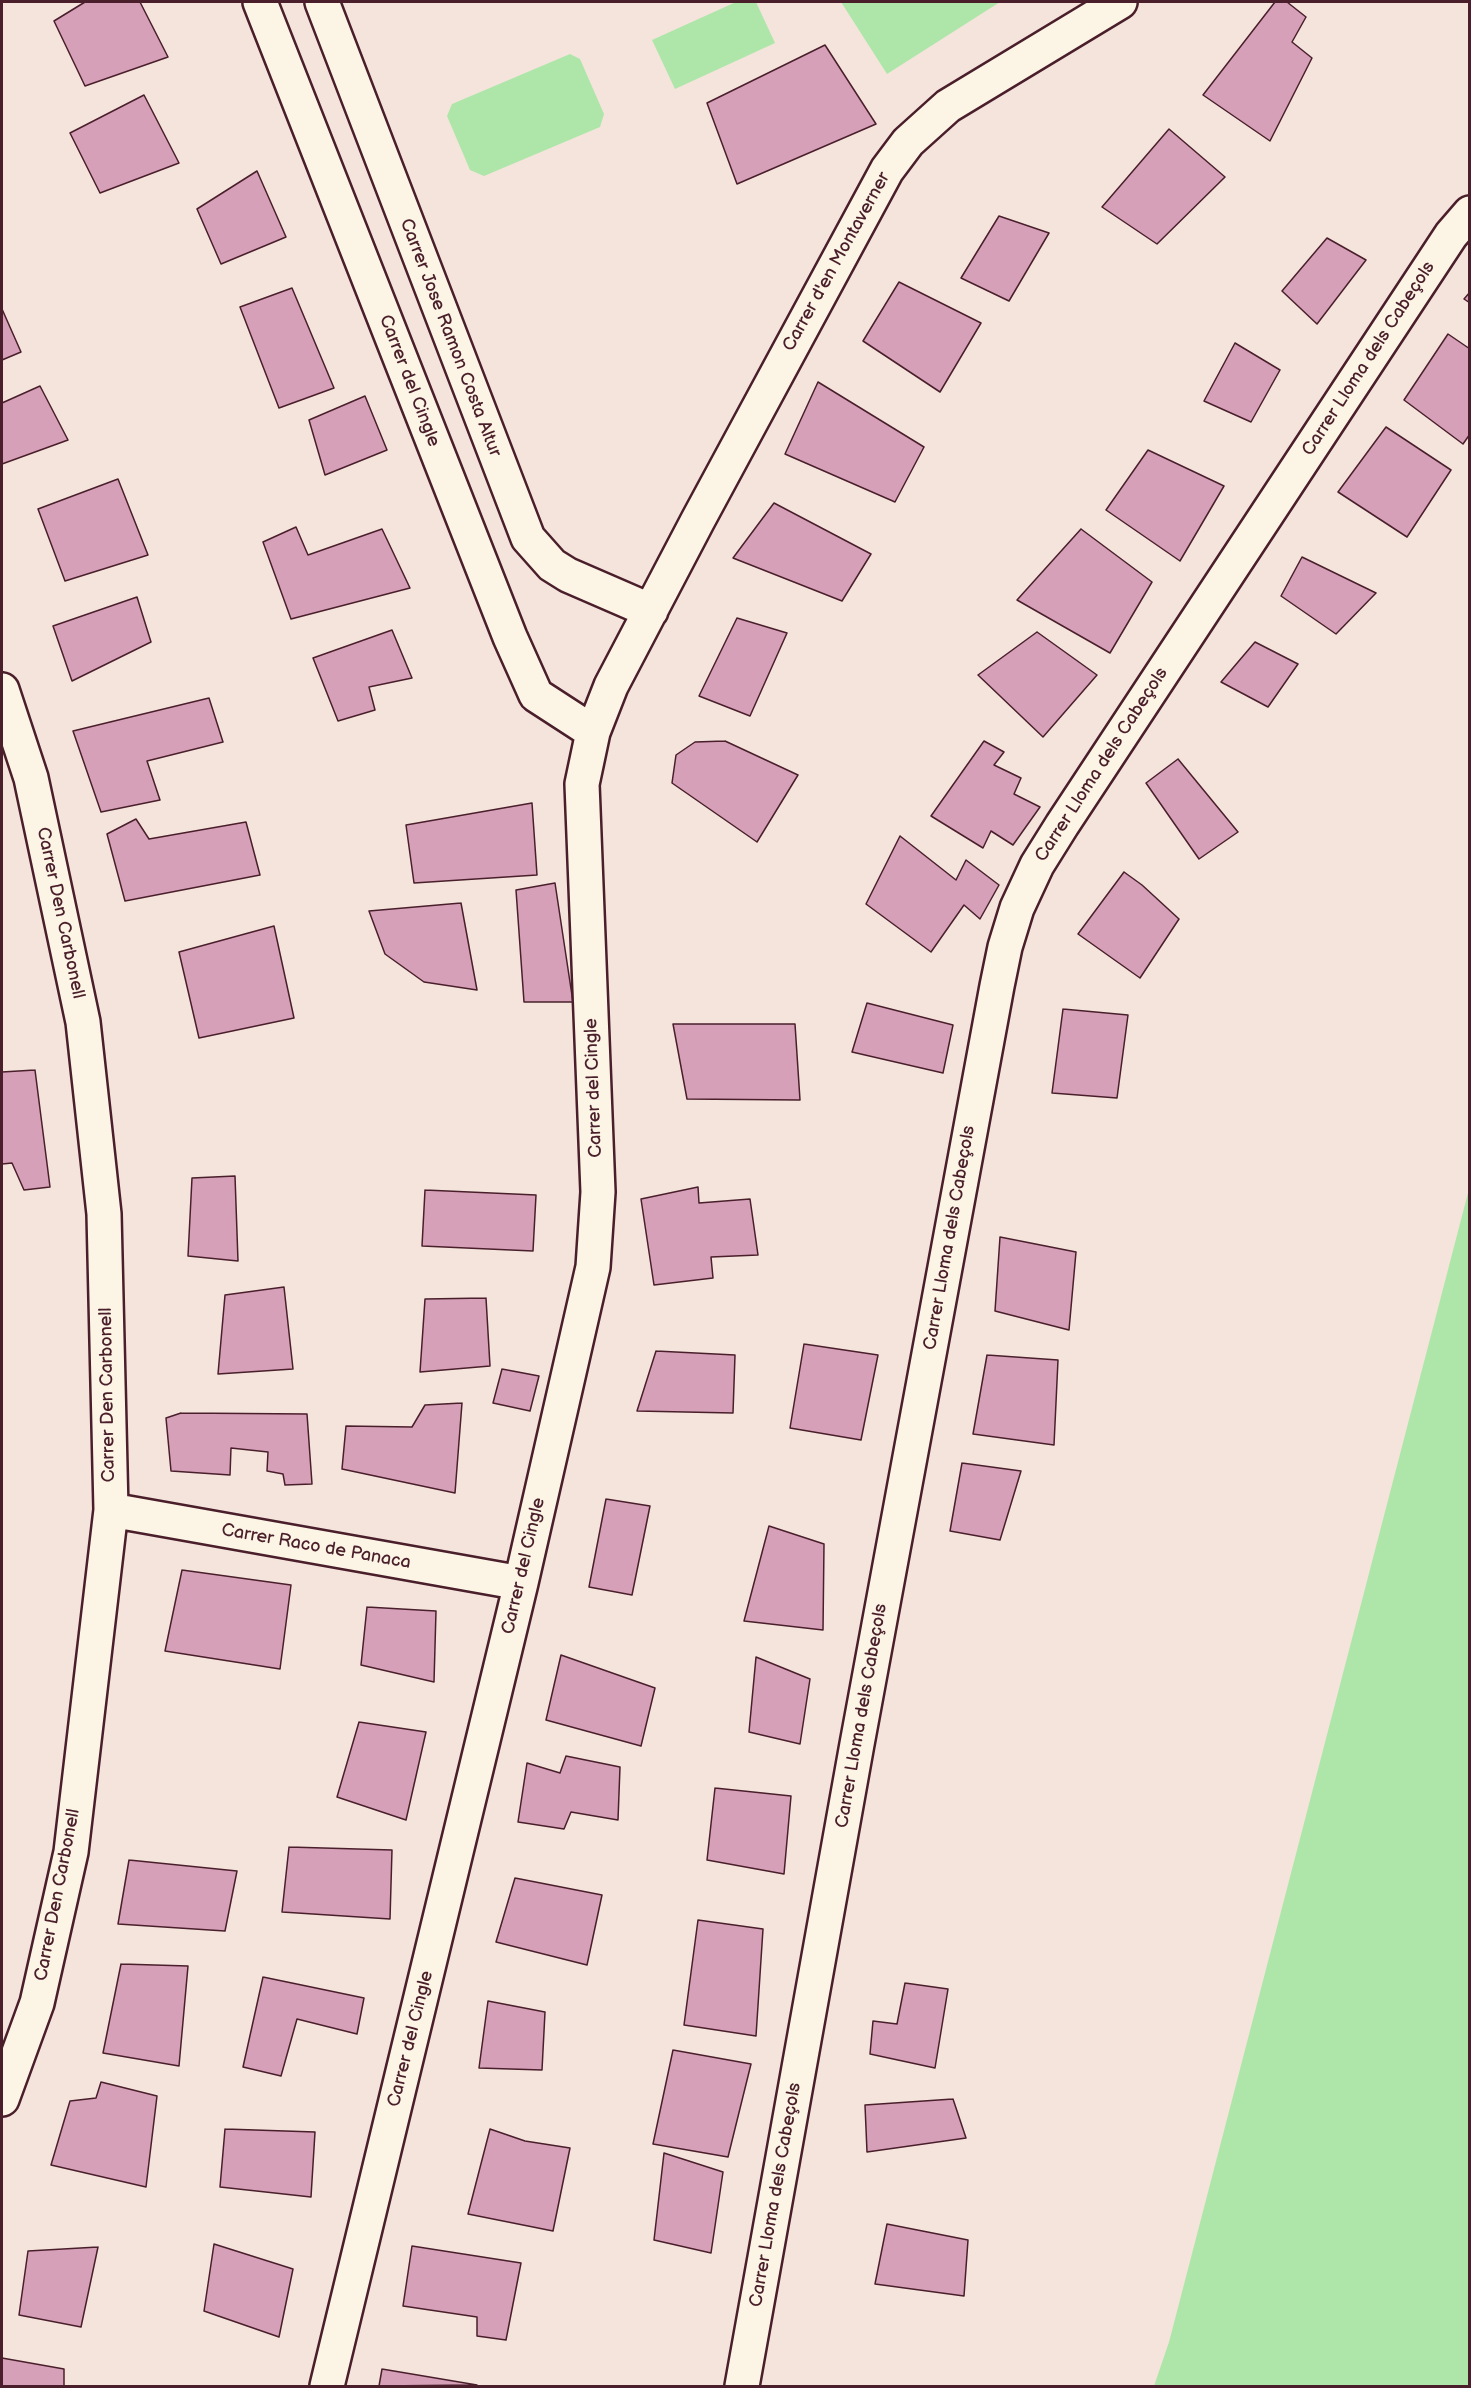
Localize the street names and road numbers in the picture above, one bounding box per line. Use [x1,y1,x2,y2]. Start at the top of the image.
street label: Carrer d'en Montaverner [779,169,895,355]
street label: Carrer Jose Ramon Costa Altur [395,216,505,460]
street label: Carrer Lloma dels Cabeçols [1298,258,1440,460]
street label: Carrer del Cingle [374,312,444,450]
street label: Carrer Lloma dels Cabeçols [1031,664,1173,866]
street label: Carrer Den Carbonell [31,825,89,1001]
street label: Carrer del Cingle [581,1018,607,1158]
street label: Carrer Lloma dels Cabeçols [920,1124,980,1352]
street label: Carrer Den Carbonell [96,1307,120,1483]
street label: Carrer del Cingle [498,1496,550,1636]
street label: Carrer Raco de Panaca [220,1520,412,1574]
street label: Carrer Lloma dels Cabeçols [832,1602,892,1830]
street label: Carrer Den Carbonell [31,1807,85,1983]
street label: Carrer del Cingle [384,1969,438,2109]
street label: Carrer Lloma dels Cabeçols [746,2081,806,2309]

